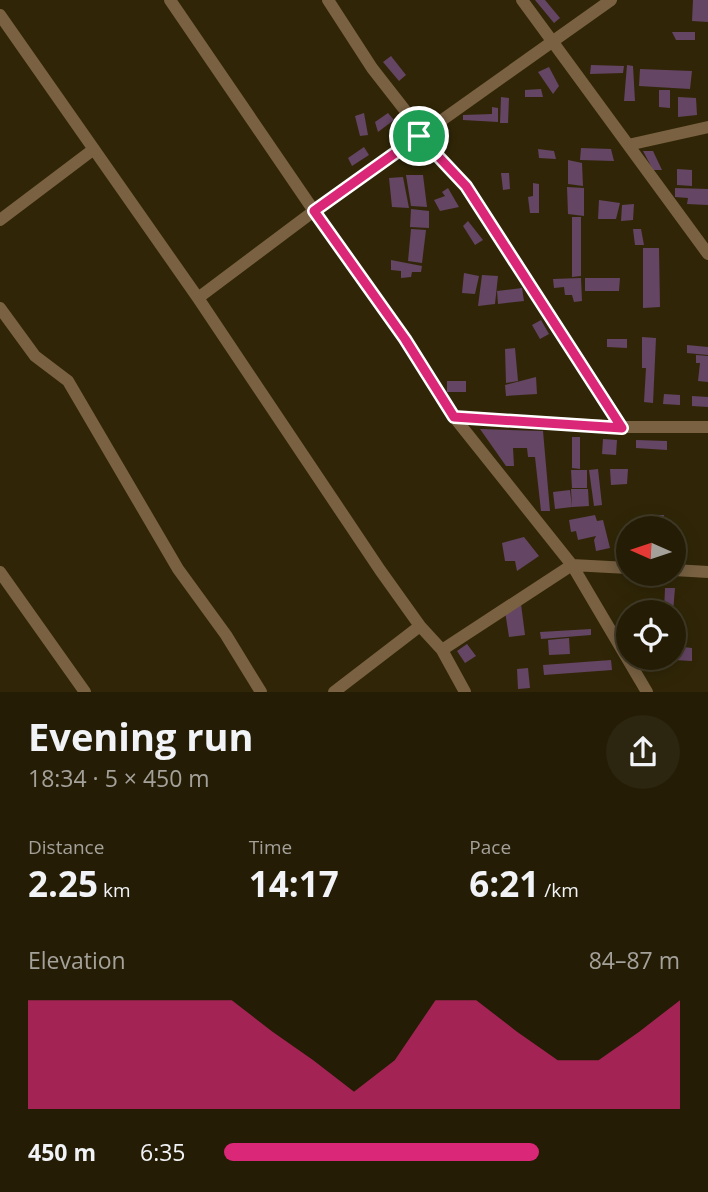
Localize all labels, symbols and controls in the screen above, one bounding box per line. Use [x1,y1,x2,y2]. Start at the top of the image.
pin [389,106,449,166]
icon: arrive [400,117,438,155]
north arrow [616,516,686,586]
map controls [616,516,686,670]
button: locate [616,600,686,670]
text: Evening run [28,710,253,762]
button: share [606,715,680,789]
text: 18:34 · 5 × 450 m [28,762,210,794]
text: Distance [28,834,104,860]
text: Time [249,834,292,860]
text: Pace [469,834,511,860]
text: 2.25 [28,860,98,907]
text: 14:17 [249,860,339,907]
text: 6:21 [469,860,539,907]
text: km [98,877,131,903]
text: /km [539,877,579,903]
text: Elevation [28,944,126,976]
text: 84–87 m [589,944,680,976]
text: 450 m [28,1136,96,1168]
text: 6:35 [140,1136,186,1168]

